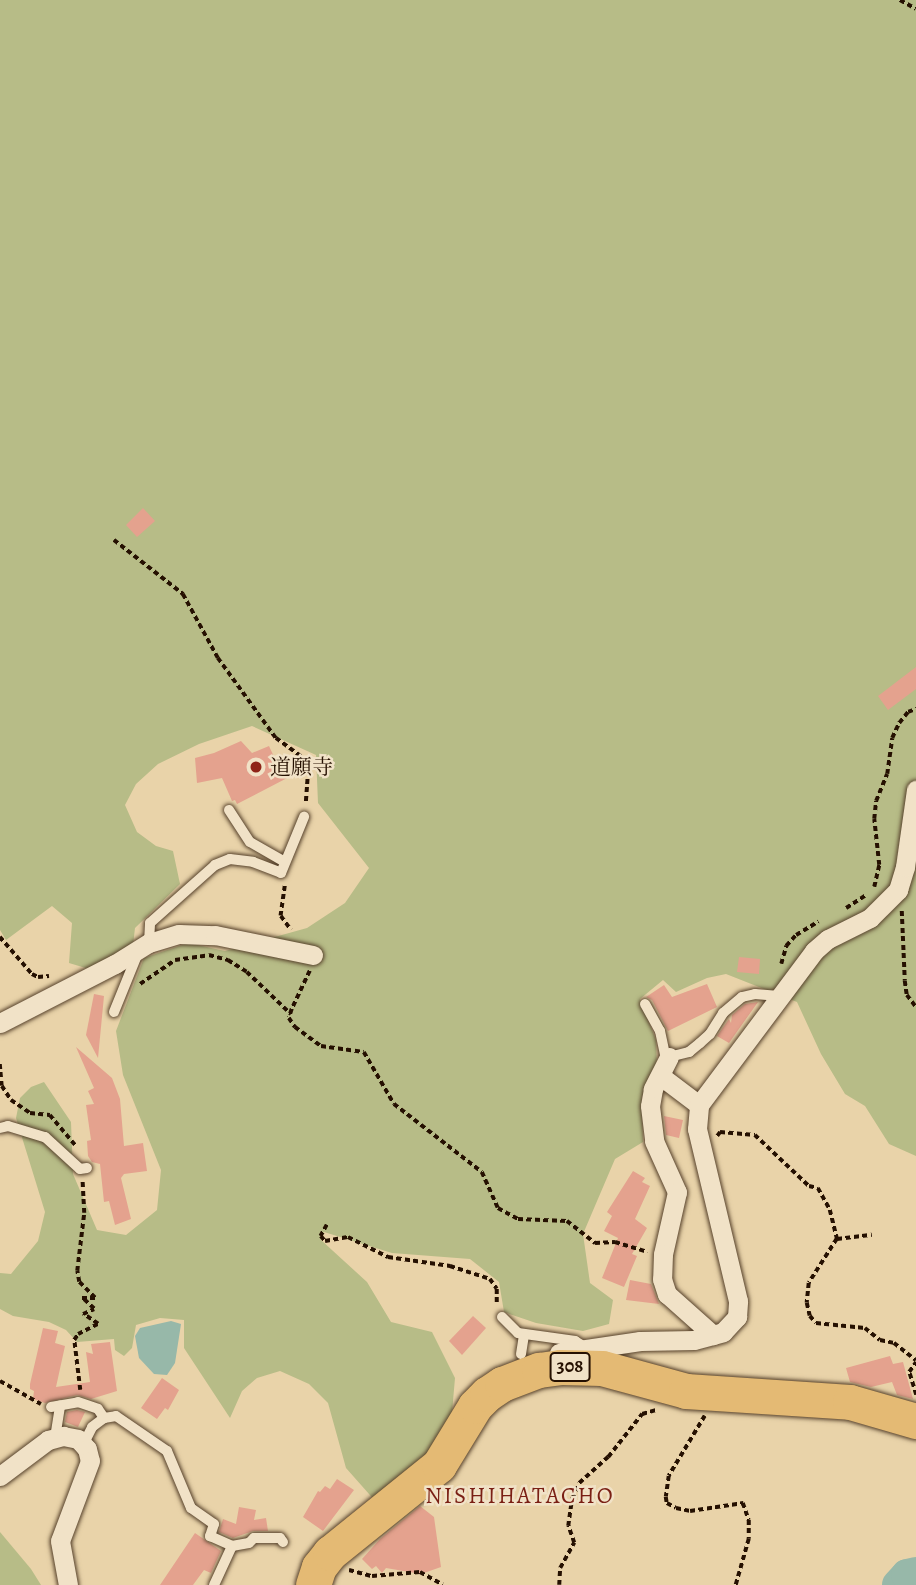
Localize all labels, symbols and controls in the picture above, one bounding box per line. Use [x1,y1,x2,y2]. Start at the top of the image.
place label: 道願寺 [270,754,333,780]
marker: 道願寺 [248,759,264,775]
road number: 308 [549,1352,591,1382]
district label: NISHIHATACHO [427,1482,613,1510]

